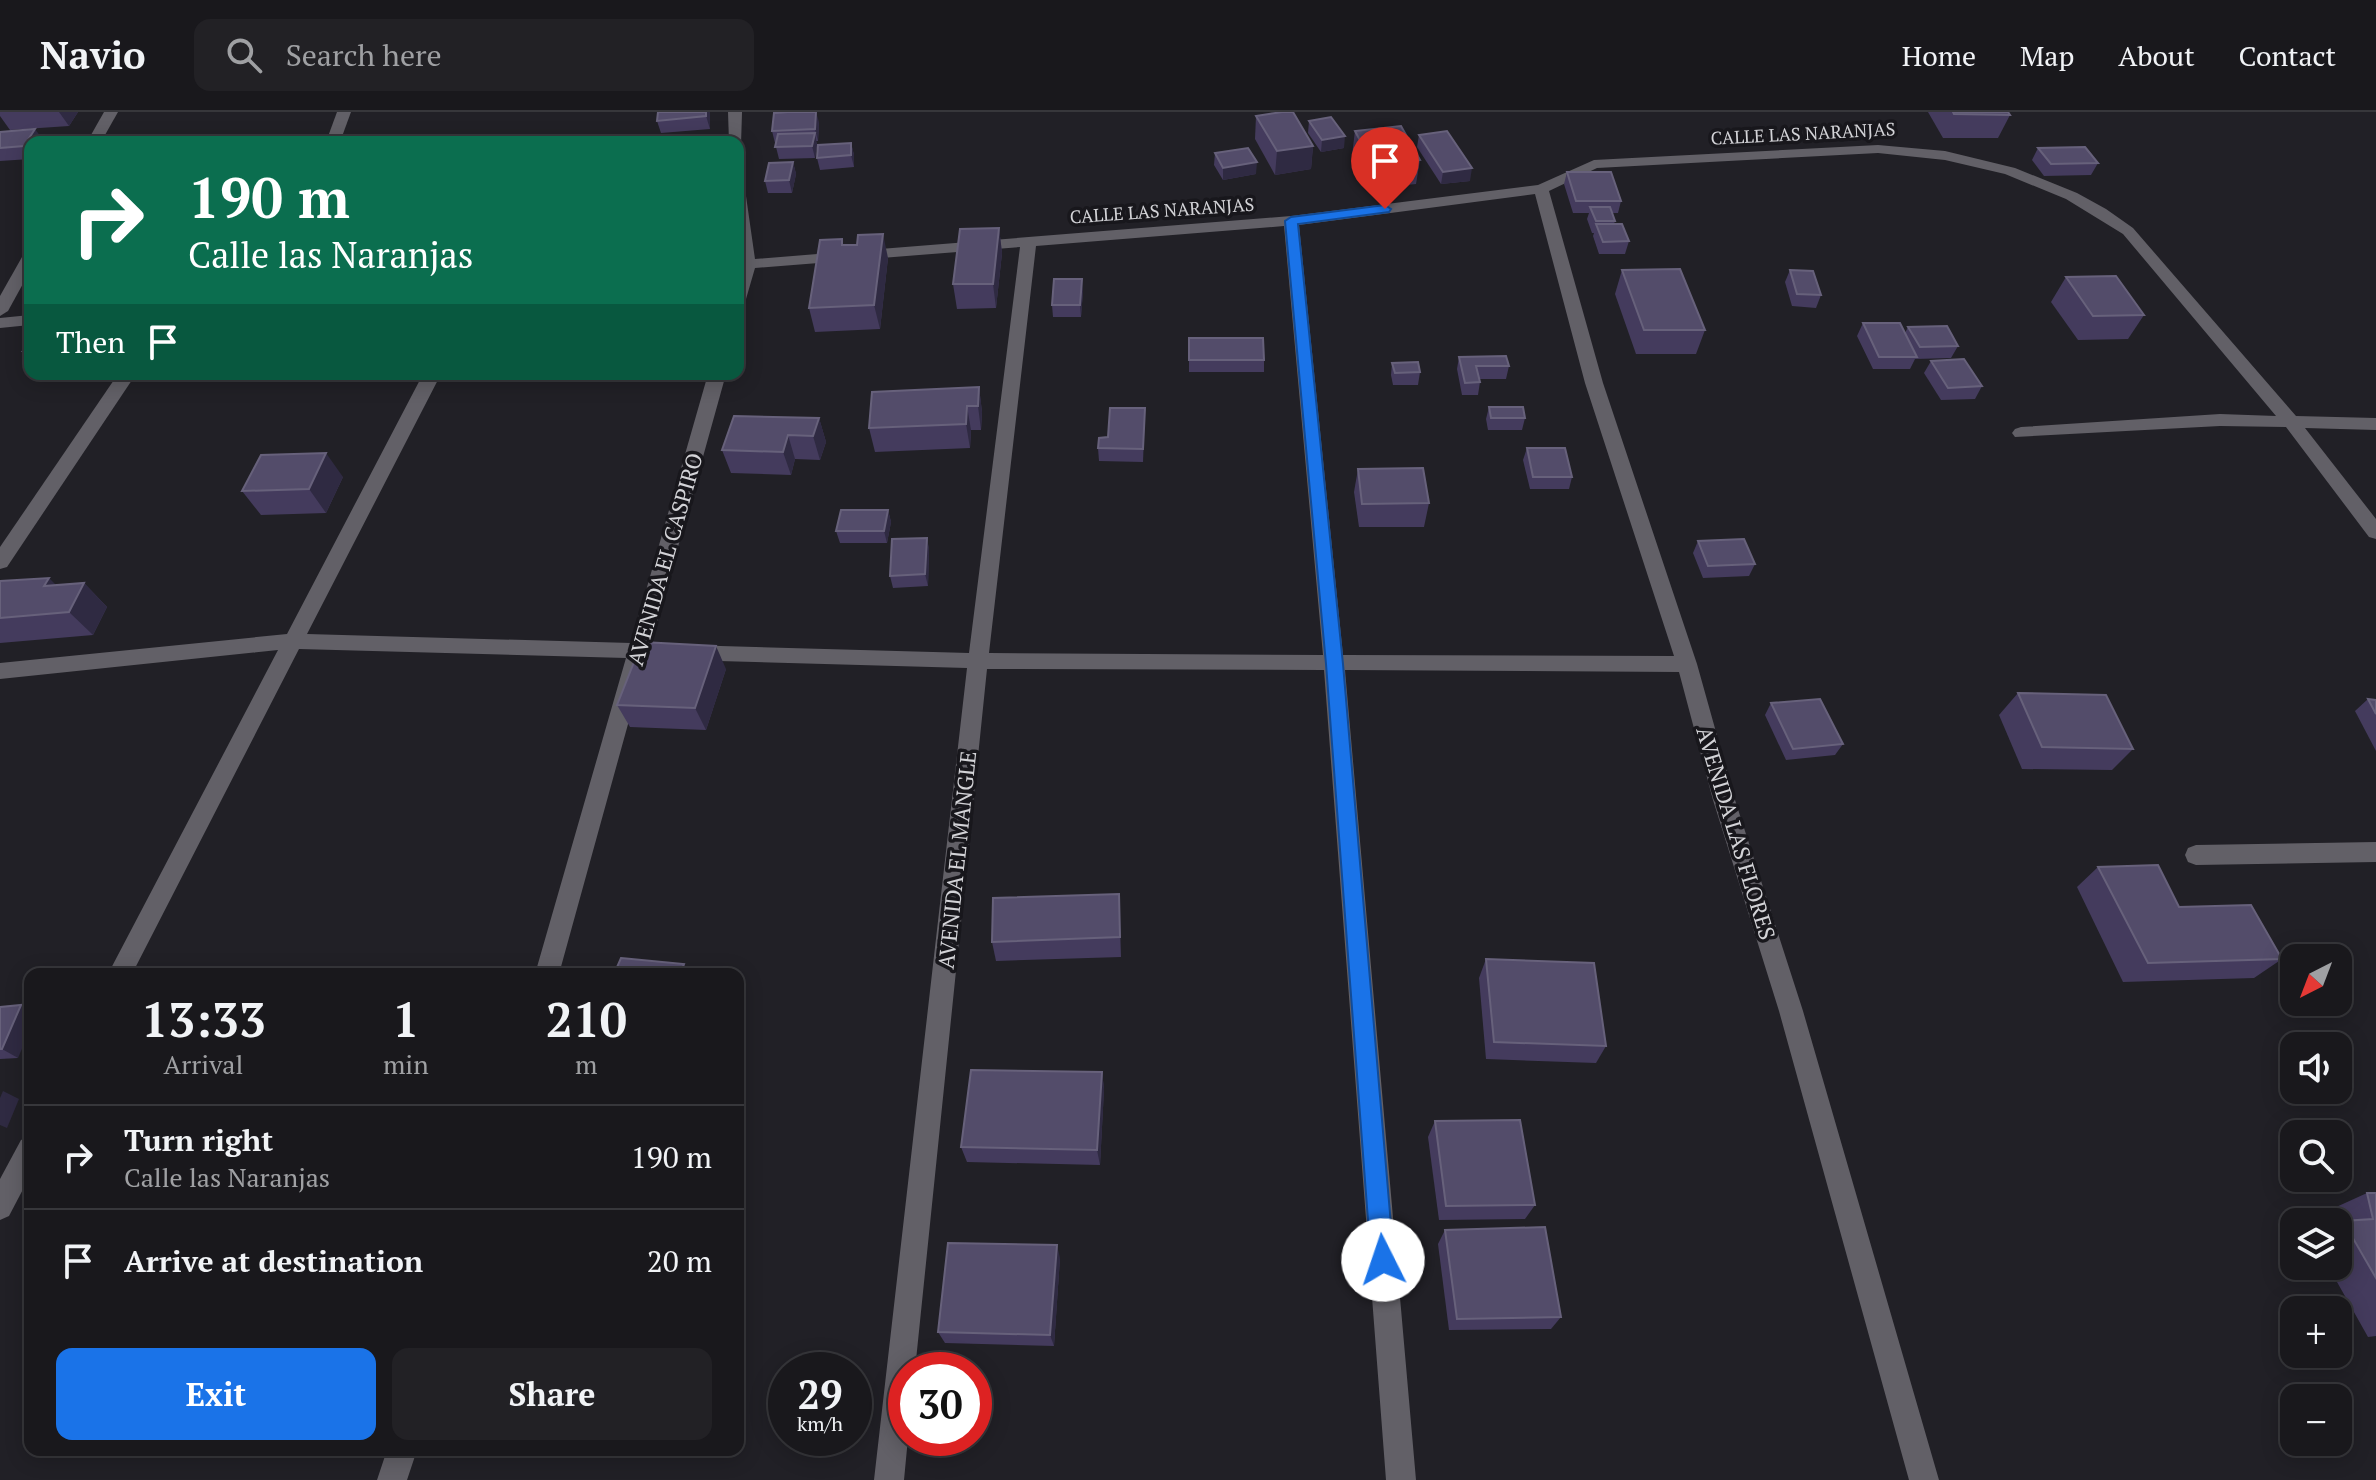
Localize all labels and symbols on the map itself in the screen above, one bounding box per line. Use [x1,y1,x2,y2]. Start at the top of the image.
street label: CALLE LAS NARANJAS [1710,116,1896,150]
pin [1351,127,1419,209]
street label: CALLE LAS NARANJAS [1069,192,1255,228]
street label: AVENIDA EL CASPIRO [620,449,709,669]
street label: AVENIDA LAS FLORES [1690,723,1783,943]
street label: AVENIDA EL MANGLE [931,749,982,970]
north arrow [2280,944,2352,1016]
position arrow [1341,1218,1425,1302]
speed limit sign: 30 [888,1352,992,1456]

